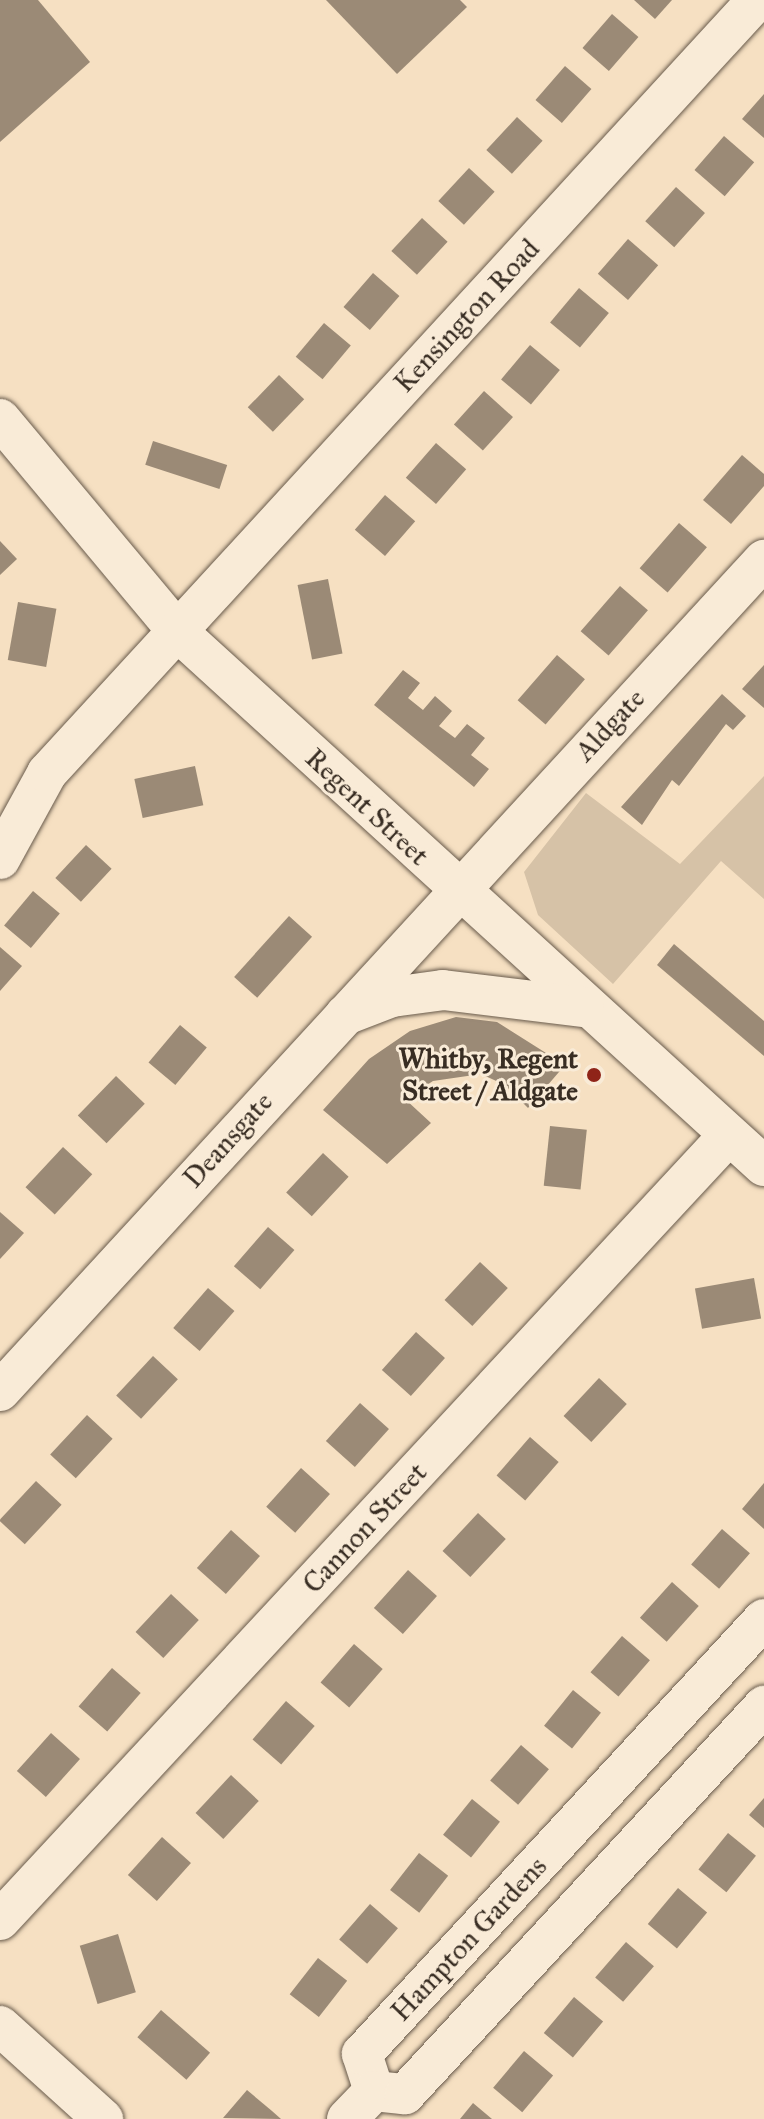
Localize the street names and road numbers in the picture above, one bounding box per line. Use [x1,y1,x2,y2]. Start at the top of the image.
street label: Kensington Road [387,232,547,400]
street label: Aldgate [568,682,652,768]
street label: Regent Street [298,741,436,873]
street label: Deansgate [176,1085,280,1195]
street label: Cannon Street [296,1456,434,1600]
street label: Hampton Gardens [384,1850,554,2028]

